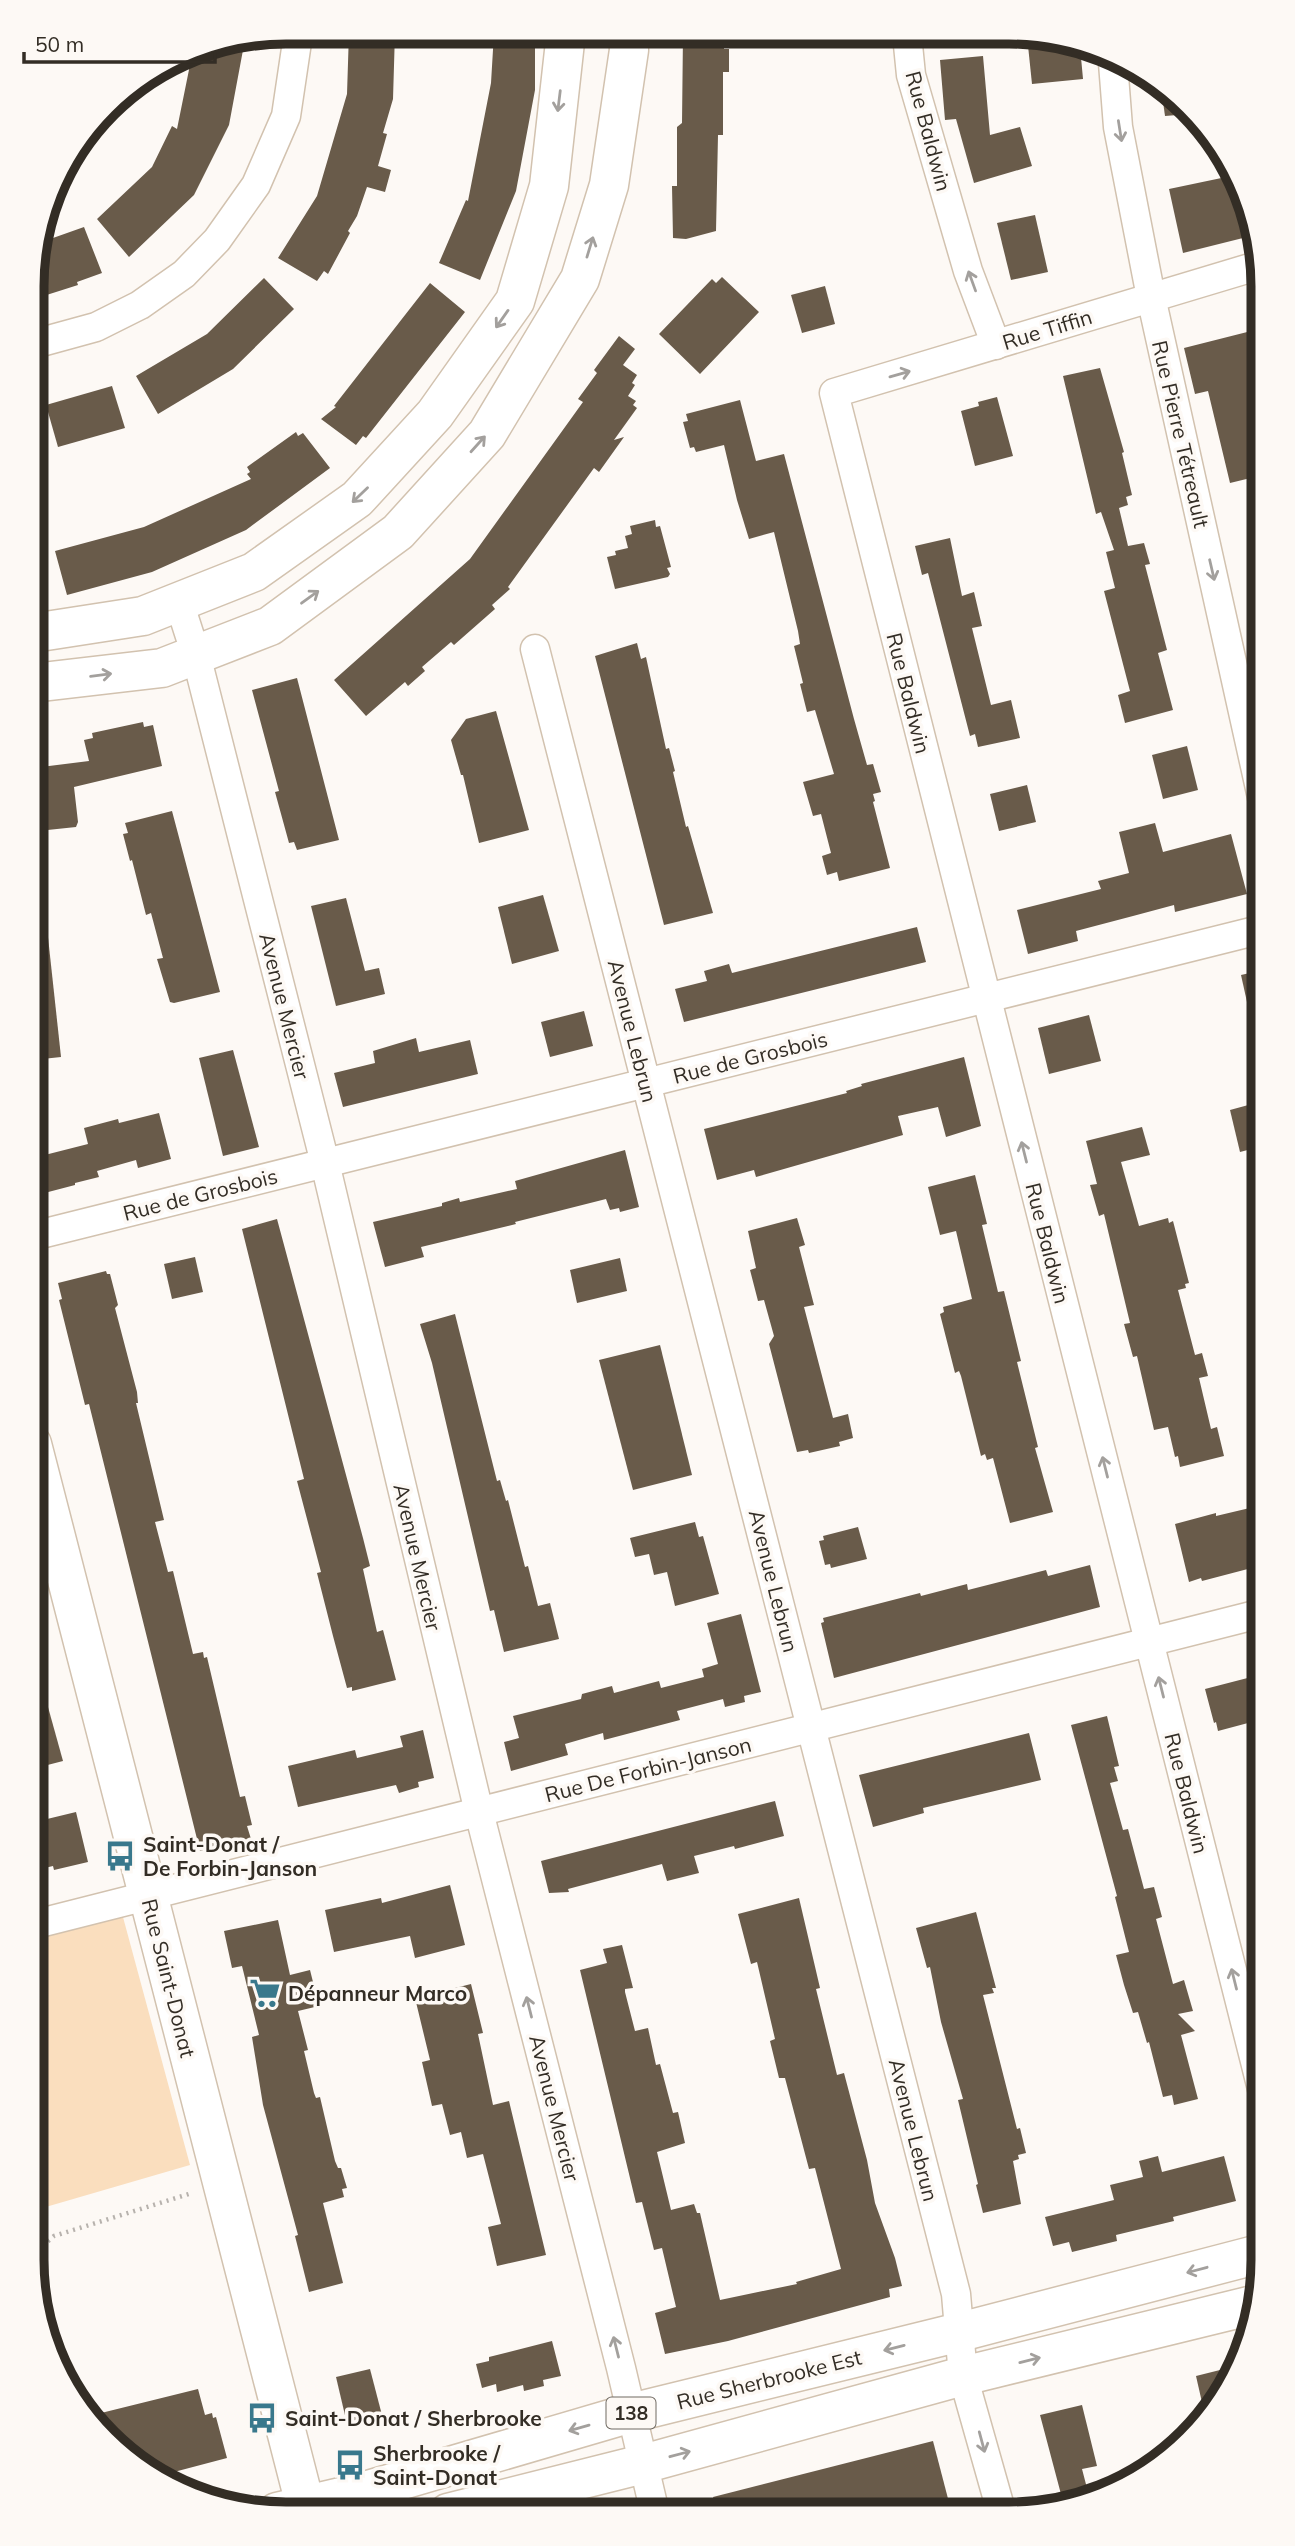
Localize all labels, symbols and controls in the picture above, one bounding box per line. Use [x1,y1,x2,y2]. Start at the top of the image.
scale bar [24,21,215,65]
text: 50 m [35,31,84,57]
street label: Rue Baldwin [900,68,958,194]
one-way arrow [553,89,566,112]
one-way arrow [1113,119,1126,142]
one-way arrow [584,237,597,259]
one-way arrow [965,270,977,292]
street label: Rue Tiffin [999,303,1095,355]
one-way arrow [495,309,510,328]
street label: Rue Pierre Tétreault [1147,338,1215,530]
one-way arrow [889,366,911,379]
one-way arrow [470,435,486,453]
one-way arrow [351,487,368,504]
one-way arrow [1206,558,1219,580]
one-way arrow [301,589,319,604]
street label: Rue Baldwin [881,630,937,756]
one-way arrow [89,669,112,682]
street label: Avenue Mercier [254,930,316,1082]
street label: Avenue Lebrun [603,957,663,1105]
street label: Rue de Grosbois [670,1025,830,1089]
one-way arrow [1017,1141,1030,1163]
street label: Rue de Grosbois [120,1162,280,1226]
street label: Rue Baldwin [1020,1180,1076,1306]
one-way arrow [1098,1456,1111,1479]
street label: Avenue Mercier [388,1481,448,1633]
street label: Avenue Lebrun [744,1507,804,1655]
one-way arrow [1154,1677,1167,1699]
street label: Rue Baldwin [1159,1730,1215,1856]
street label: Rue De Forbin-Janson [542,1731,754,1807]
place label: Saint-Donat / De Forbin-Janson [143,1831,317,1881]
bus stop icon: Saint-Donat / De Forbin-Janson [103,1839,137,1873]
street label: Rue Saint-Donat [137,1896,201,2060]
one-way arrow [1227,1968,1240,1991]
supermarket icon: Dépanneur Marco [248,1976,282,2010]
place label: Dépanneur Marco [288,1980,467,2006]
one-way arrow [522,1997,535,2019]
street label: Avenue Mercier [524,2032,586,2184]
street label: Avenue Lebrun [884,2056,944,2204]
one-way arrow [1186,2264,1209,2277]
one-way arrow [609,2336,622,2358]
one-way arrow [883,2342,906,2355]
street label: Rue Sherbrooke Est [674,2343,864,2415]
one-way arrow [1018,2353,1041,2366]
road number: 138 [606,2398,656,2428]
bus stop icon: Saint-Donat / Sherbrooke [245,2401,279,2435]
place label: Saint-Donat / Sherbrooke [285,2405,542,2431]
one-way arrow [568,2423,590,2436]
one-way arrow [976,2431,989,2453]
place label: Sherbrooke / Saint-Donat [373,2440,502,2490]
one-way arrow [669,2447,691,2460]
bus stop icon: Sherbrooke / Saint-Donat [333,2448,367,2482]

